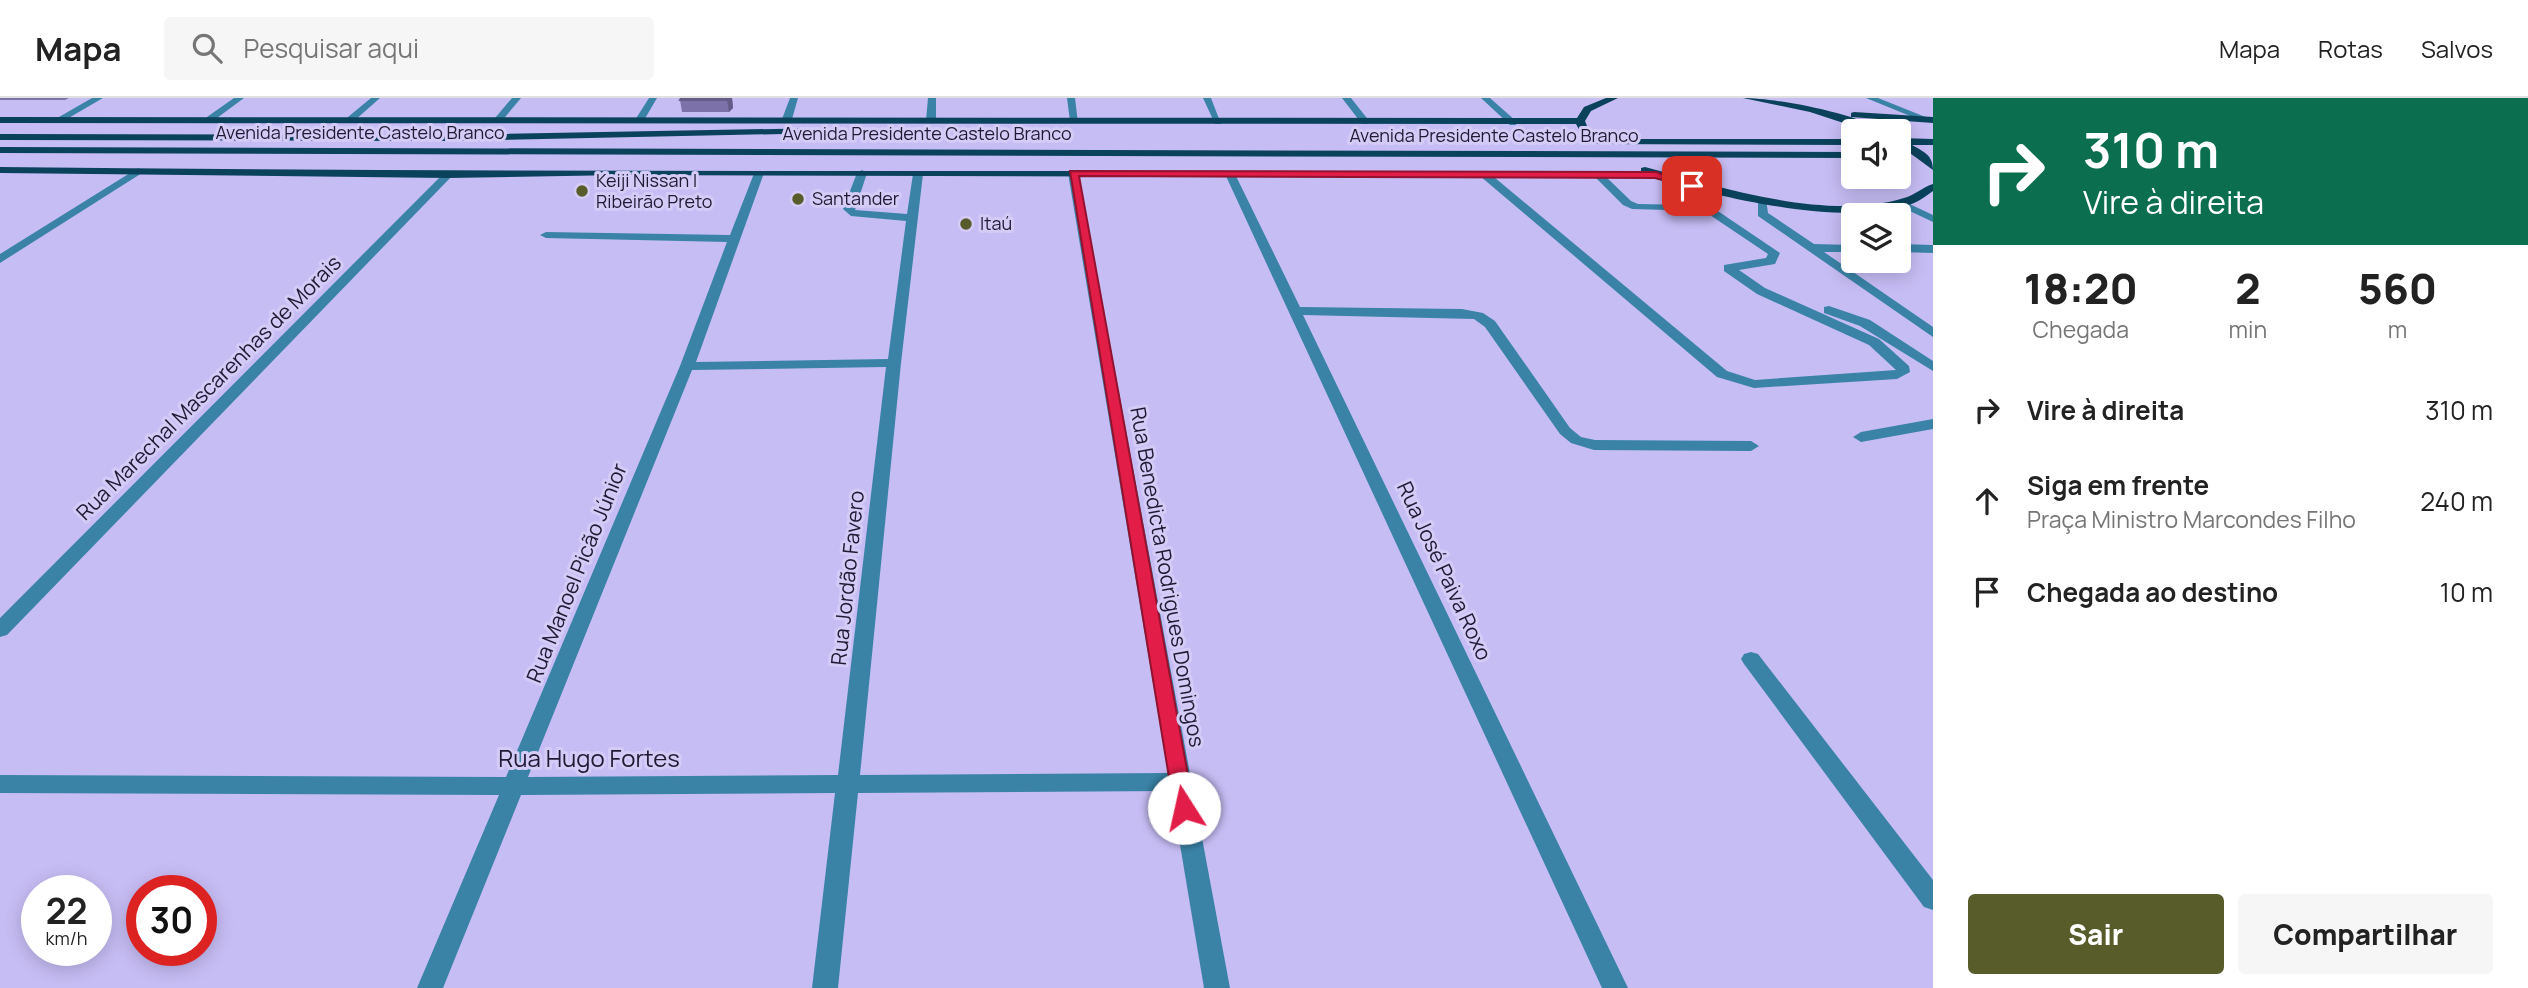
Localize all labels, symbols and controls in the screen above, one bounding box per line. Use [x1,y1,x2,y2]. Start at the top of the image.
search box [164,17,654,80]
text: Mapa [35,26,122,71]
icon: search [188,29,226,67]
text: Pesquisar aqui [244,30,419,66]
text: Mapa [2219,32,2280,65]
text: Rotas [2318,32,2383,65]
text: Salvos [2421,32,2493,65]
text: 310 m [2083,116,2219,183]
map controls [1841,119,1911,273]
button: sound [1841,119,1911,189]
street label: Avenida Presidente Castelo Branco [215,120,505,144]
street label: Avenida Presidente Castelo Branco [782,121,1072,145]
street label: Avenida Presidente Castelo Branco [1349,123,1639,147]
icon: right [1968,126,2059,217]
pin [1662,156,1722,216]
icon: arrive [1673,167,1711,205]
place label: Keiji Nissan | Ribeirão Preto [596,168,713,213]
text: Vire à direita [2083,180,2264,224]
marker: Keiji Nissan | Ribeirão Preto [574,183,590,199]
place label: Santander [812,186,900,210]
marker: Santander [790,191,806,207]
button: layers [1841,203,1911,273]
place label: Itaú [980,211,1012,235]
marker: Itaú [958,216,974,232]
street label: Rua Marechal Mascarenhas de Morais [70,249,347,526]
text: 18:20 [2024,259,2138,317]
text: 2 [2235,259,2261,317]
text: 560 [2358,259,2437,317]
text: Chegada [2033,313,2129,345]
text: min [2229,313,2267,345]
text: m [2388,313,2407,345]
icon: right [1968,391,2006,429]
text: Vire à direita [2027,392,2184,428]
text: 310 m [2425,392,2493,428]
street label: Rua Benedicta Rodrigues Domingos [1124,405,1212,749]
street label: Rua Manoel Picão Júnior [519,458,633,686]
text: Siga em frente [2027,467,2209,503]
street label: Rua José Paiva Roxo [1391,477,1499,665]
icon: ahead [1968,482,2006,520]
text: 240 m [2420,483,2493,519]
street label: Rua Jordão Favero [824,489,870,667]
text: Praça Ministro Marcondes Filho [2027,503,2356,535]
icon: arrive [1968,573,2006,611]
text: Chegada ao destino [2027,574,2278,610]
text: 10 m [2440,574,2493,610]
street label: Rua Hugo Fortes [498,741,680,774]
position arrow [1147,771,1221,845]
speed limit sign: 30 [126,875,217,966]
text: 22 [46,887,87,935]
button: Sair [1968,894,2224,974]
button: Compartilhar [2238,894,2493,974]
text: km/h [46,926,87,950]

